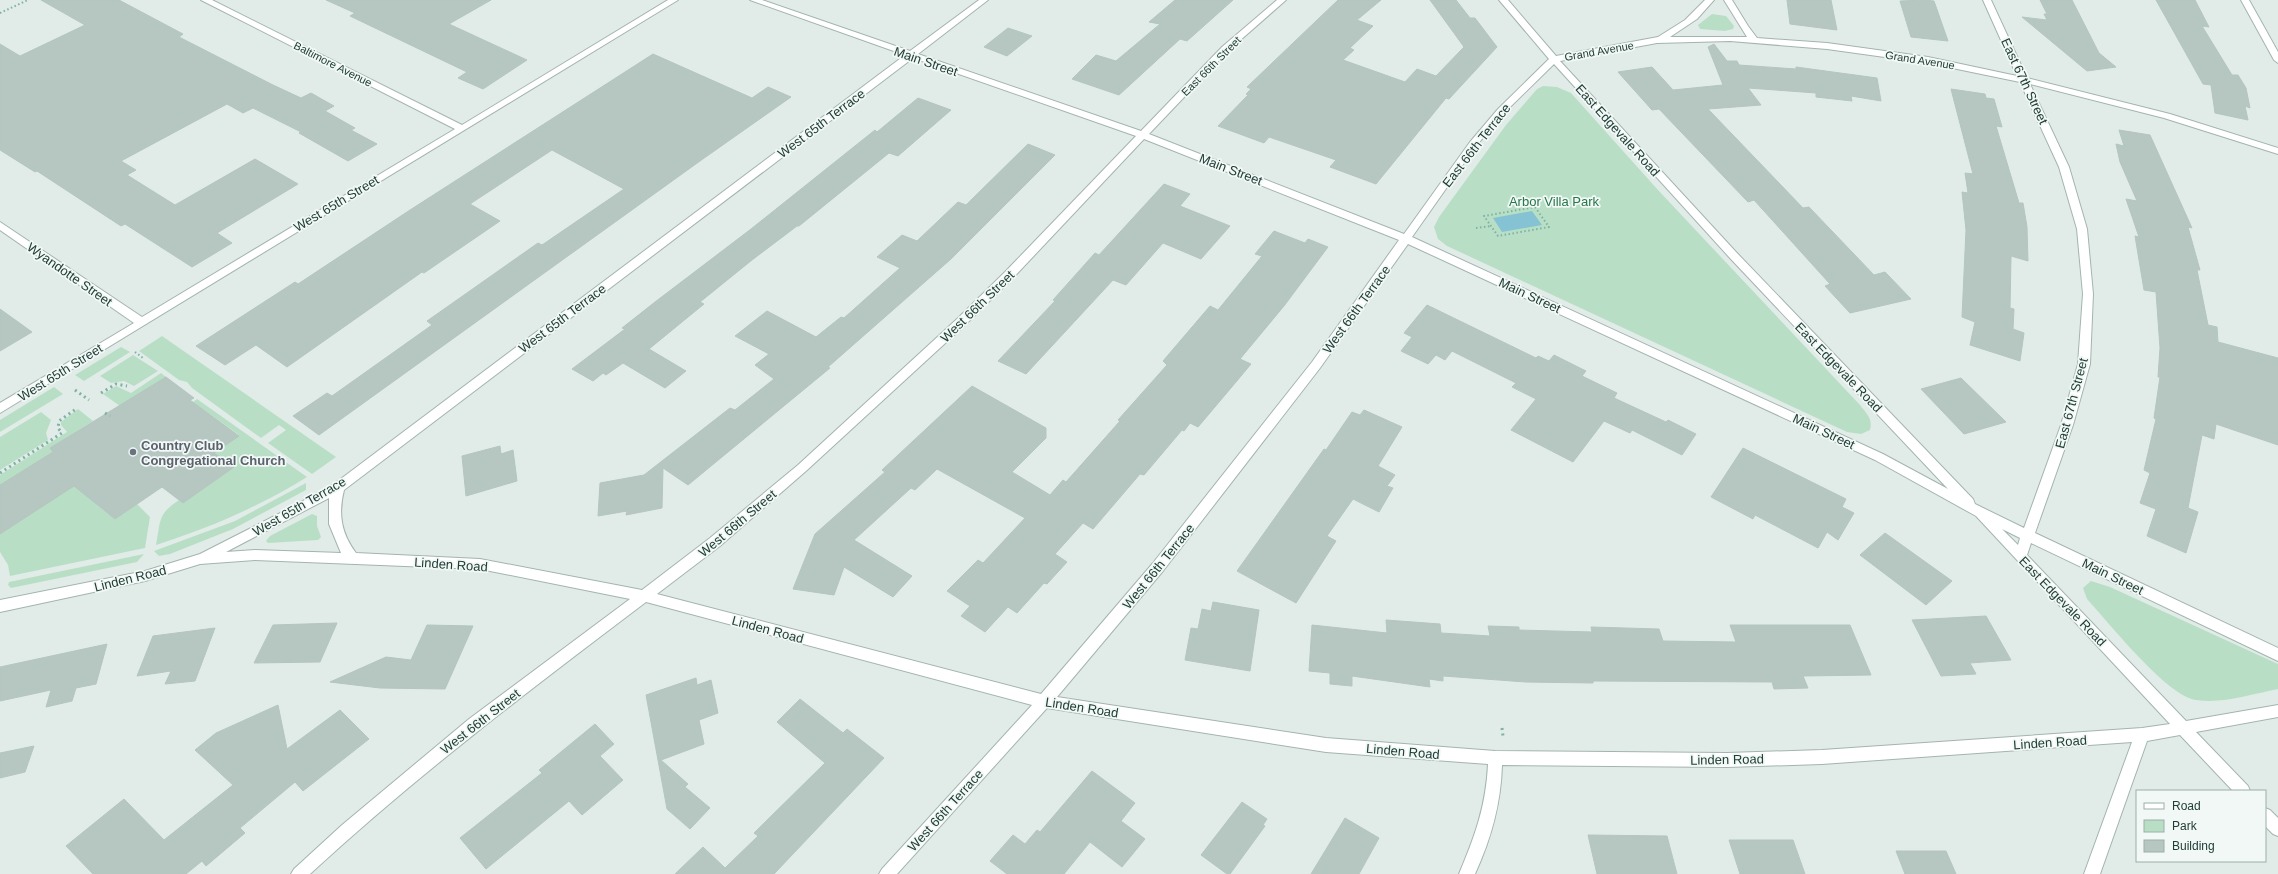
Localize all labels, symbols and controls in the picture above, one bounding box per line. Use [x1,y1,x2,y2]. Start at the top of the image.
street label: East 66th Street [1179,34,1243,98]
street label: East 67th Street [1998,36,2051,127]
street label: Baltimore Avenue [292,39,374,89]
street label: Grand Avenue [1563,39,1635,63]
street label: Main Street [892,44,960,80]
street label: Grand Avenue [1884,49,1956,71]
street label: East Edgevale Road [1572,81,1663,179]
street label: West 65th Terrace [775,86,868,161]
street label: East 66th Terrace [1439,101,1514,190]
street label: Main Street [1197,151,1265,189]
street label: West 65th Street [291,172,382,235]
park label: Arbor Villa Park [1509,194,1600,209]
street label: Wyandotte Street [24,239,115,310]
street label: West 66th Terrace [1319,262,1393,356]
street label: West 66th Street [937,267,1018,345]
street label: Main Street [1496,275,1563,316]
street label: West 65th Terrace [516,281,609,356]
street label: East Edgevale Road [1792,320,1885,415]
street label: West 65th Street [15,340,106,404]
street label: East 67th Street [2052,356,2091,450]
street label: Main Street [1790,411,1857,452]
place label: Country Club Congregational Church [141,438,286,468]
marker: Country Club Congregational Church [128,447,138,457]
street label: West 65th Terrace [250,474,348,539]
street label: West 66th Street [696,486,779,560]
street label: West 66th Terrace [1120,521,1197,612]
street label: Linden Road [414,554,488,575]
street label: East Edgevale Road [2016,554,2109,649]
street label: Main Street [2080,555,2146,598]
street label: Linden Road [93,562,168,595]
street label: Linden Road [730,613,805,646]
street label: West 66th Street [438,686,523,757]
street label: Linden Road [1044,694,1120,721]
street label: Linden Road [2013,732,2087,753]
street label: Linden Road [1366,741,1440,762]
street label: Linden Road [1690,751,1764,768]
street label: West 66th Terrace [905,766,986,854]
legend [2136,790,2266,862]
text: Road [2172,799,2201,813]
text: Park [2172,819,2198,833]
text: Building [2172,839,2215,853]

